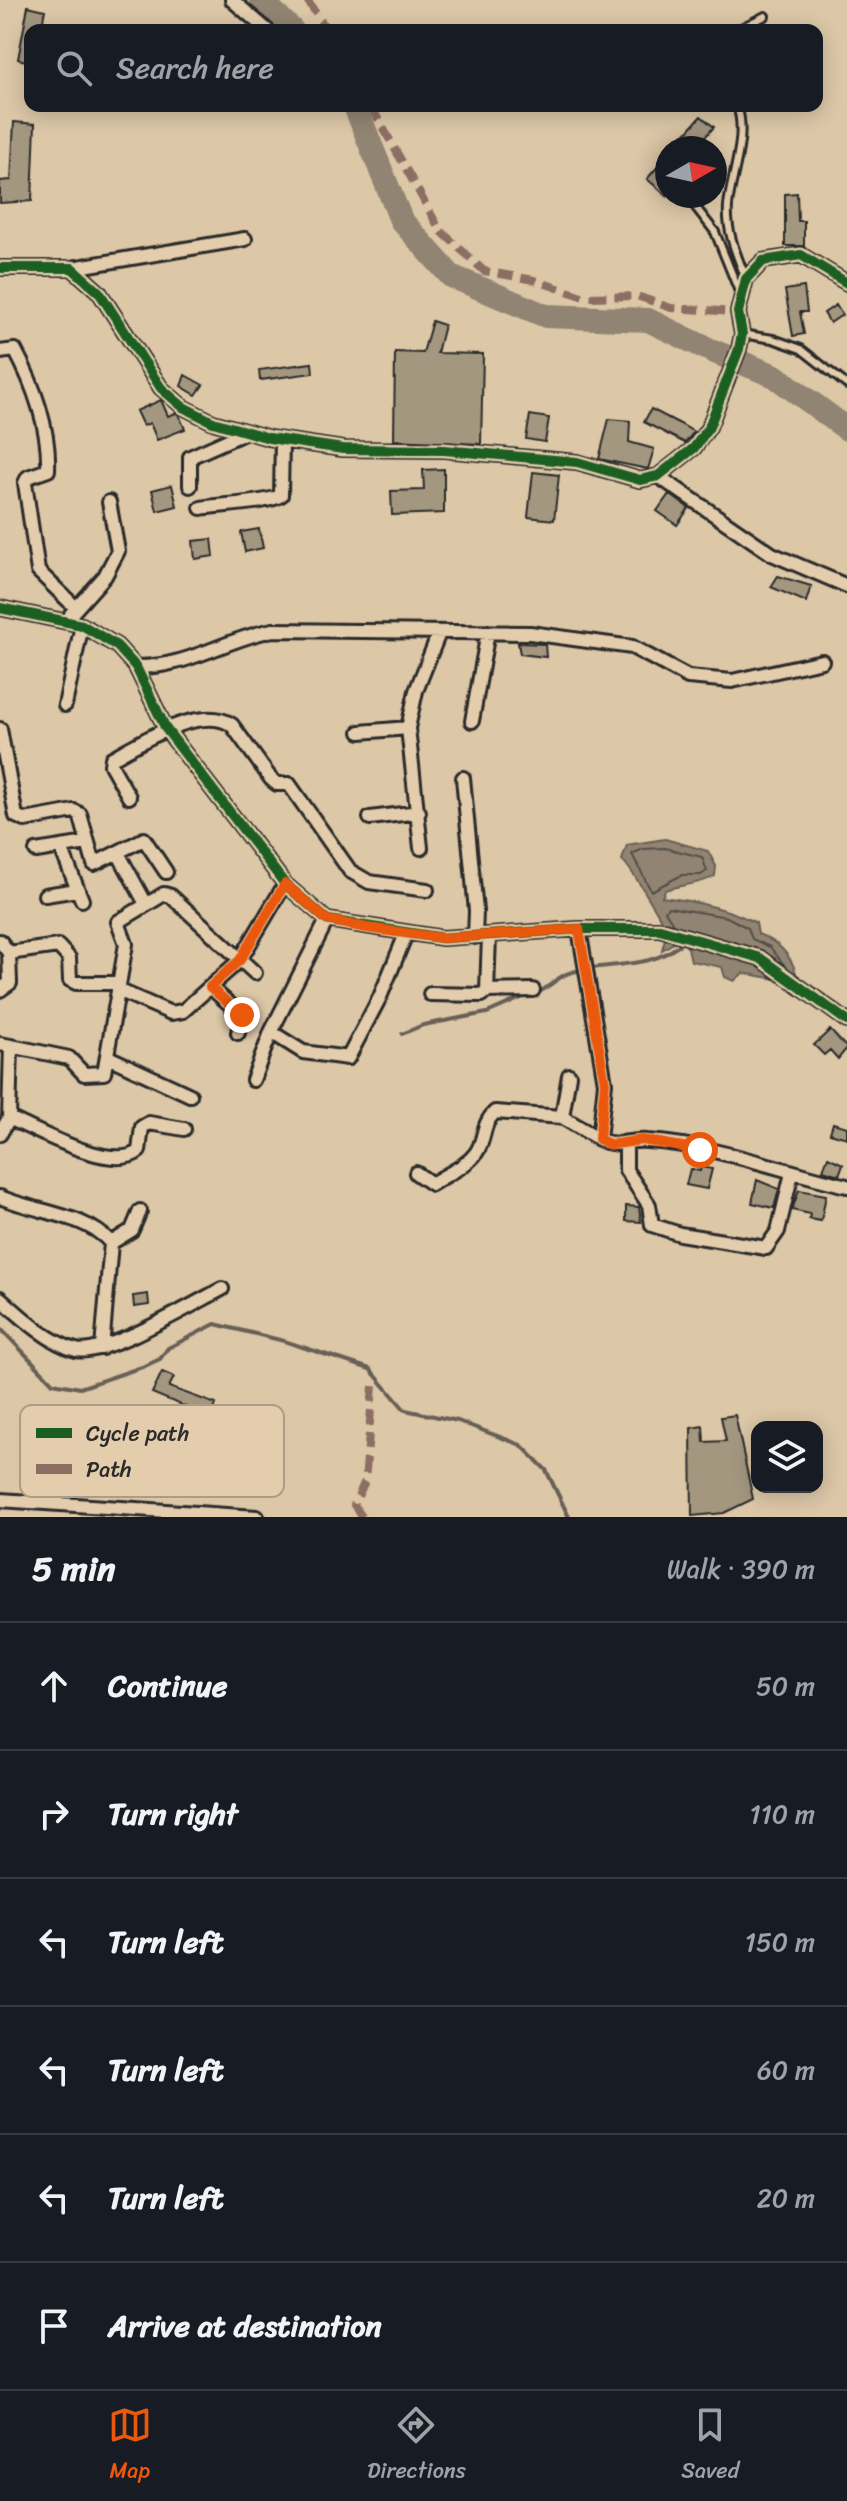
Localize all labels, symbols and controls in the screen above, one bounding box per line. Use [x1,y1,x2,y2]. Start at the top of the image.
search box [24,24,823,112]
text: Search here [116,41,274,95]
icon: search [52,46,96,90]
north arrow [655,136,727,208]
route end [224,997,260,1033]
route start [682,1132,718,1168]
legend [20,1405,284,1497]
text: Cycle path [86,1414,189,1453]
map controls [751,1421,823,1493]
button: layers [751,1421,823,1493]
text: Path [86,1450,132,1489]
text: 5 min [32,1539,115,1599]
text: Walk · 390 m [667,1546,815,1592]
text: Continue [108,1659,227,1713]
text: 50 m [756,1663,815,1709]
icon: ahead [32,1664,76,1708]
text: Turn right [108,1787,238,1841]
text: 110 m [750,1791,815,1837]
icon: right [32,1792,76,1836]
text: Turn left [108,1915,224,1969]
text: 150 m [745,1919,815,1965]
icon: left [32,1920,76,1964]
text: Turn left [108,2043,224,2097]
text: 60 m [757,2047,815,2093]
icon: left [32,2048,76,2092]
text: Turn left [108,2171,224,2225]
text: 20 m [757,2175,815,2221]
icon: left [32,2176,76,2220]
text: Arrive at destination [108,2299,382,2353]
icon: arrive [32,2304,76,2348]
tab: Map [108,2403,152,2490]
tab: Directions [367,2403,466,2490]
tab: Saved [681,2403,739,2490]

